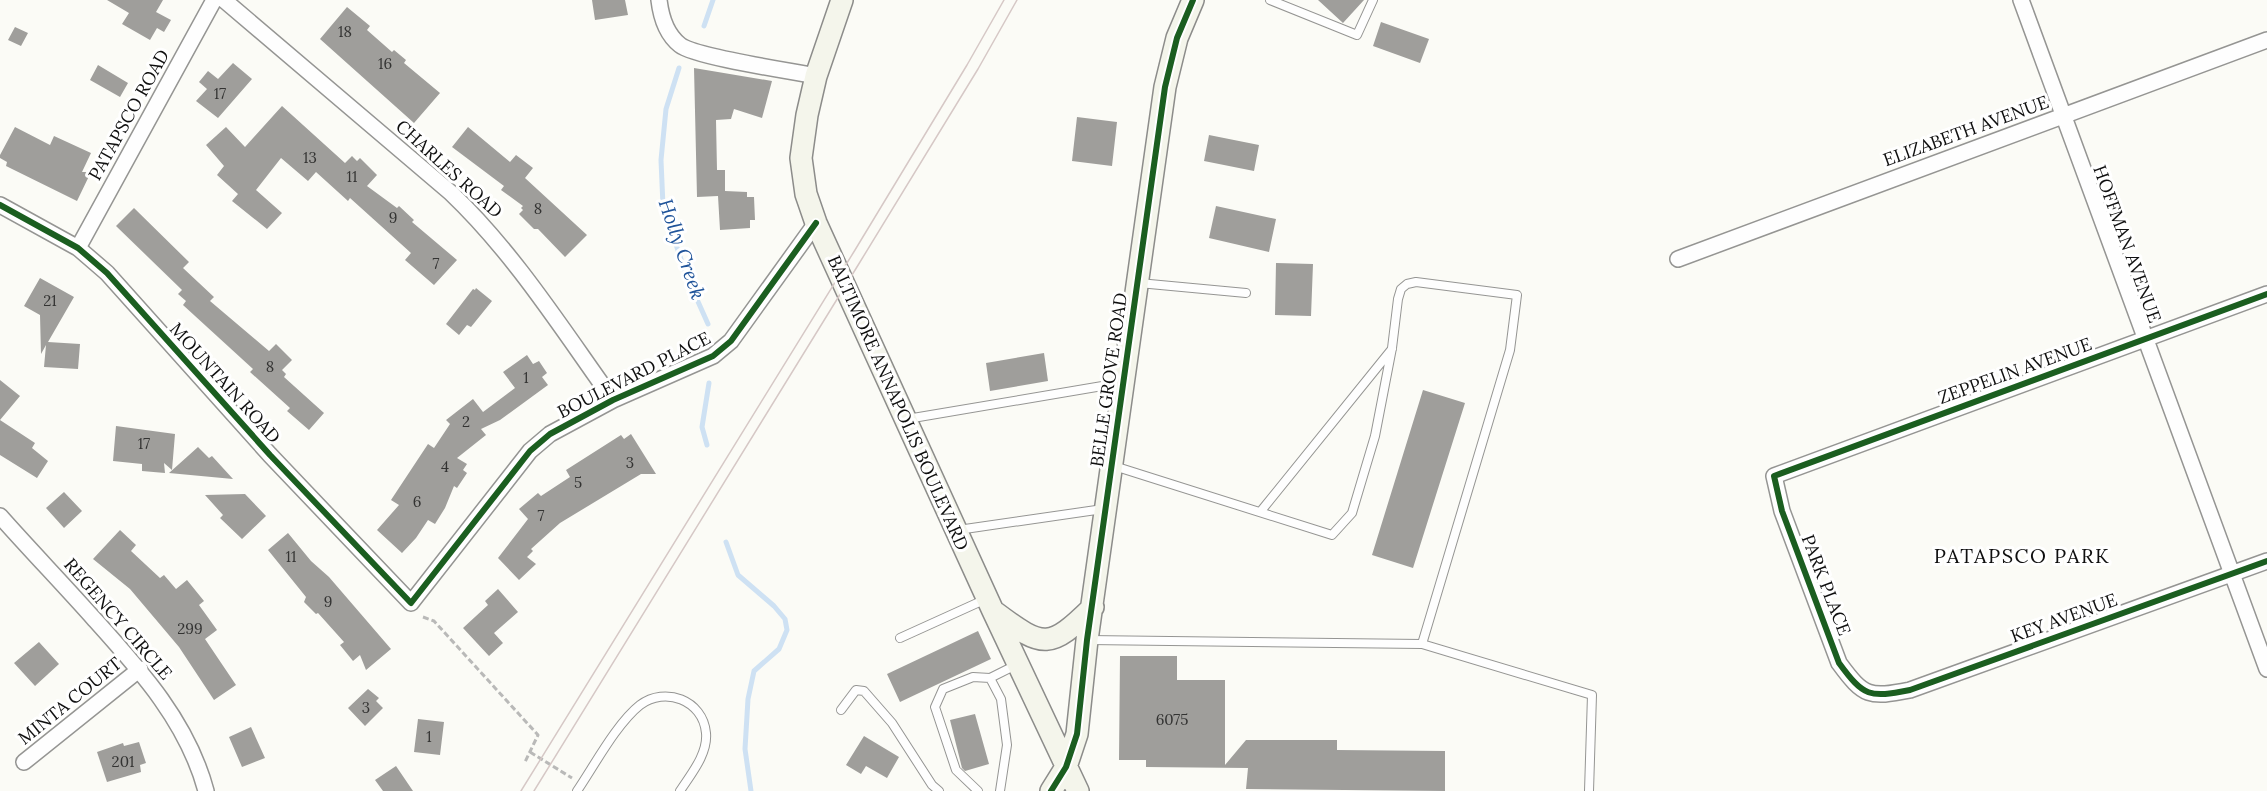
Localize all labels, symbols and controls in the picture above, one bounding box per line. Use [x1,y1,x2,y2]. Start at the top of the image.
house number: 18 [338,22,352,41]
street label: PATAPSCO ROAD [83,45,174,184]
house number: 16 [378,54,392,73]
house number: 17 [214,84,226,103]
street label: ELIZABETH AVENUE [1880,90,2052,171]
street label: CHARLES ROAD [391,115,507,223]
house number: 13 [303,148,317,167]
street label: HOFFMAN AVENUE [2088,162,2167,326]
house number: 11 [347,167,357,186]
water label: Holly Creek [654,195,711,302]
house number: 8 [534,199,542,218]
house number: 9 [389,208,397,227]
street label: BALTIMORE ANNAPOLIS BOULEVARD [823,252,974,554]
house number: 7 [433,254,440,273]
house number: 21 [43,291,57,310]
street label: BELLE GROVE ROAD [1085,291,1132,469]
street label: MOUNTAIN ROAD [165,317,286,448]
street label: BOULEVARD PLACE [553,326,714,423]
street label: ZEPPELIN AVENUE [1935,332,2095,409]
house number: 8 [266,357,274,376]
house number: 1 [523,368,529,387]
house number: 2 [462,412,470,431]
house number: 17 [138,434,150,453]
house number: 3 [626,453,634,472]
house number: 4 [441,457,449,476]
house number: 5 [574,473,582,492]
house number: 6 [413,492,421,511]
house number: 7 [538,506,545,525]
street label: PARK PLACE [1797,531,1856,639]
district label: PATAPSCO PARK [1934,543,2110,568]
house number: 11 [286,547,296,566]
street label: REGENCY CIRCLE [59,553,178,684]
street label: KEY AVENUE [2007,588,2120,647]
house number: 9 [324,592,332,611]
house number: 299 [177,619,203,638]
street label: MINTA COURT [13,652,126,749]
house number: 3 [362,698,370,717]
house number: 6075 [1156,710,1188,729]
house number: 1 [426,727,432,746]
house number: 201 [112,752,134,771]

